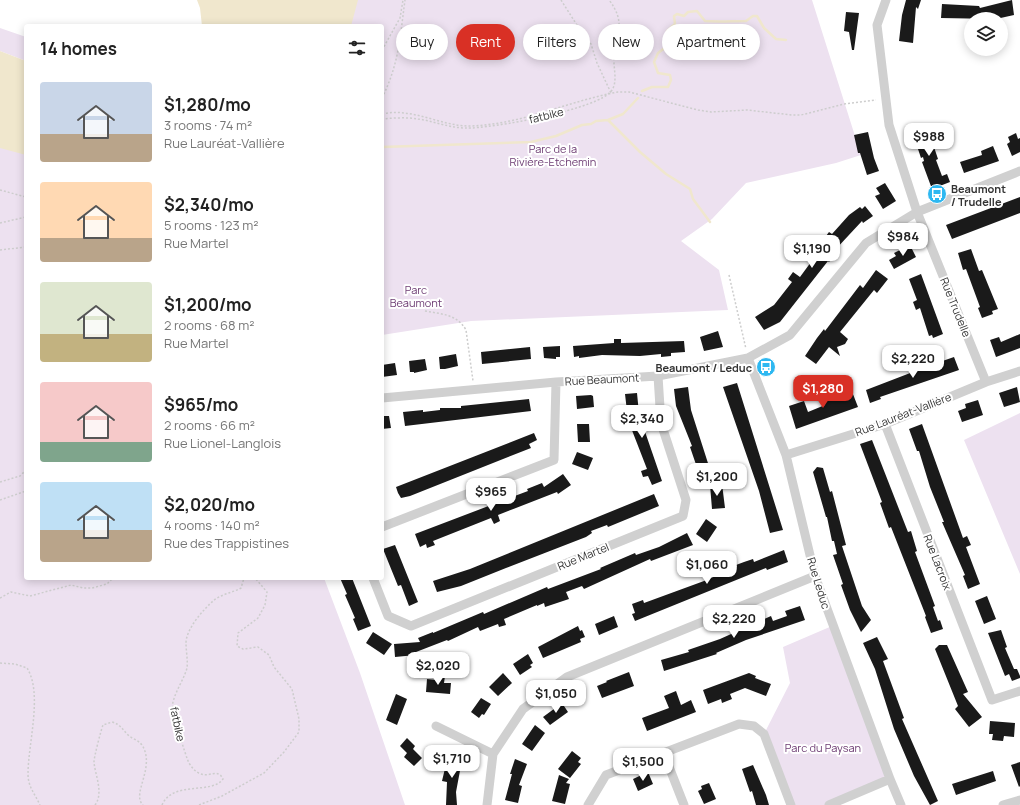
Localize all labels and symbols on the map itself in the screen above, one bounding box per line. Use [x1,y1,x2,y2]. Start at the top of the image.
street label: fatbike [527,103,565,127]
pin: $988 [905,123,953,157]
park label: Parc de la Rivière-Etchemin [510,141,596,169]
place label: Beaumont / Trudelle [951,181,1006,209]
bus stop icon: Beaumont / Trudelle [926,183,948,205]
pin: $984 [879,223,927,257]
pin: $1,190 [779,235,845,269]
street label: Rue Trudelle [937,275,975,340]
park label: Parc Beaumont [390,282,442,310]
pin: $2,220 [880,345,946,379]
bus stop icon: Beaumont / Leduc [755,356,777,378]
place label: Beaumont / Leduc [655,360,752,375]
street label: Rue Beaumont [564,370,640,388]
pin: $1,280 [790,375,856,409]
street label: Rue Lauréat-Vallière [853,389,954,439]
pin: $2,340 [609,405,675,439]
pin: $1,200 [684,463,750,497]
pin: $965 [467,478,515,512]
street label: Rue Lacroix [920,532,956,592]
street label: Rue Martel [555,539,611,573]
pin: $1,060 [674,551,740,585]
street label: Rue Leduc [804,555,834,611]
pin: $2,220 [701,605,767,639]
pin: $2,020 [405,652,471,686]
pin: $1,050 [523,680,589,714]
street label: fatbike [167,705,189,743]
park label: Parc du Paysan [785,740,861,755]
pin: $1,710 [419,745,485,779]
pin: $1,500 [610,748,676,782]

